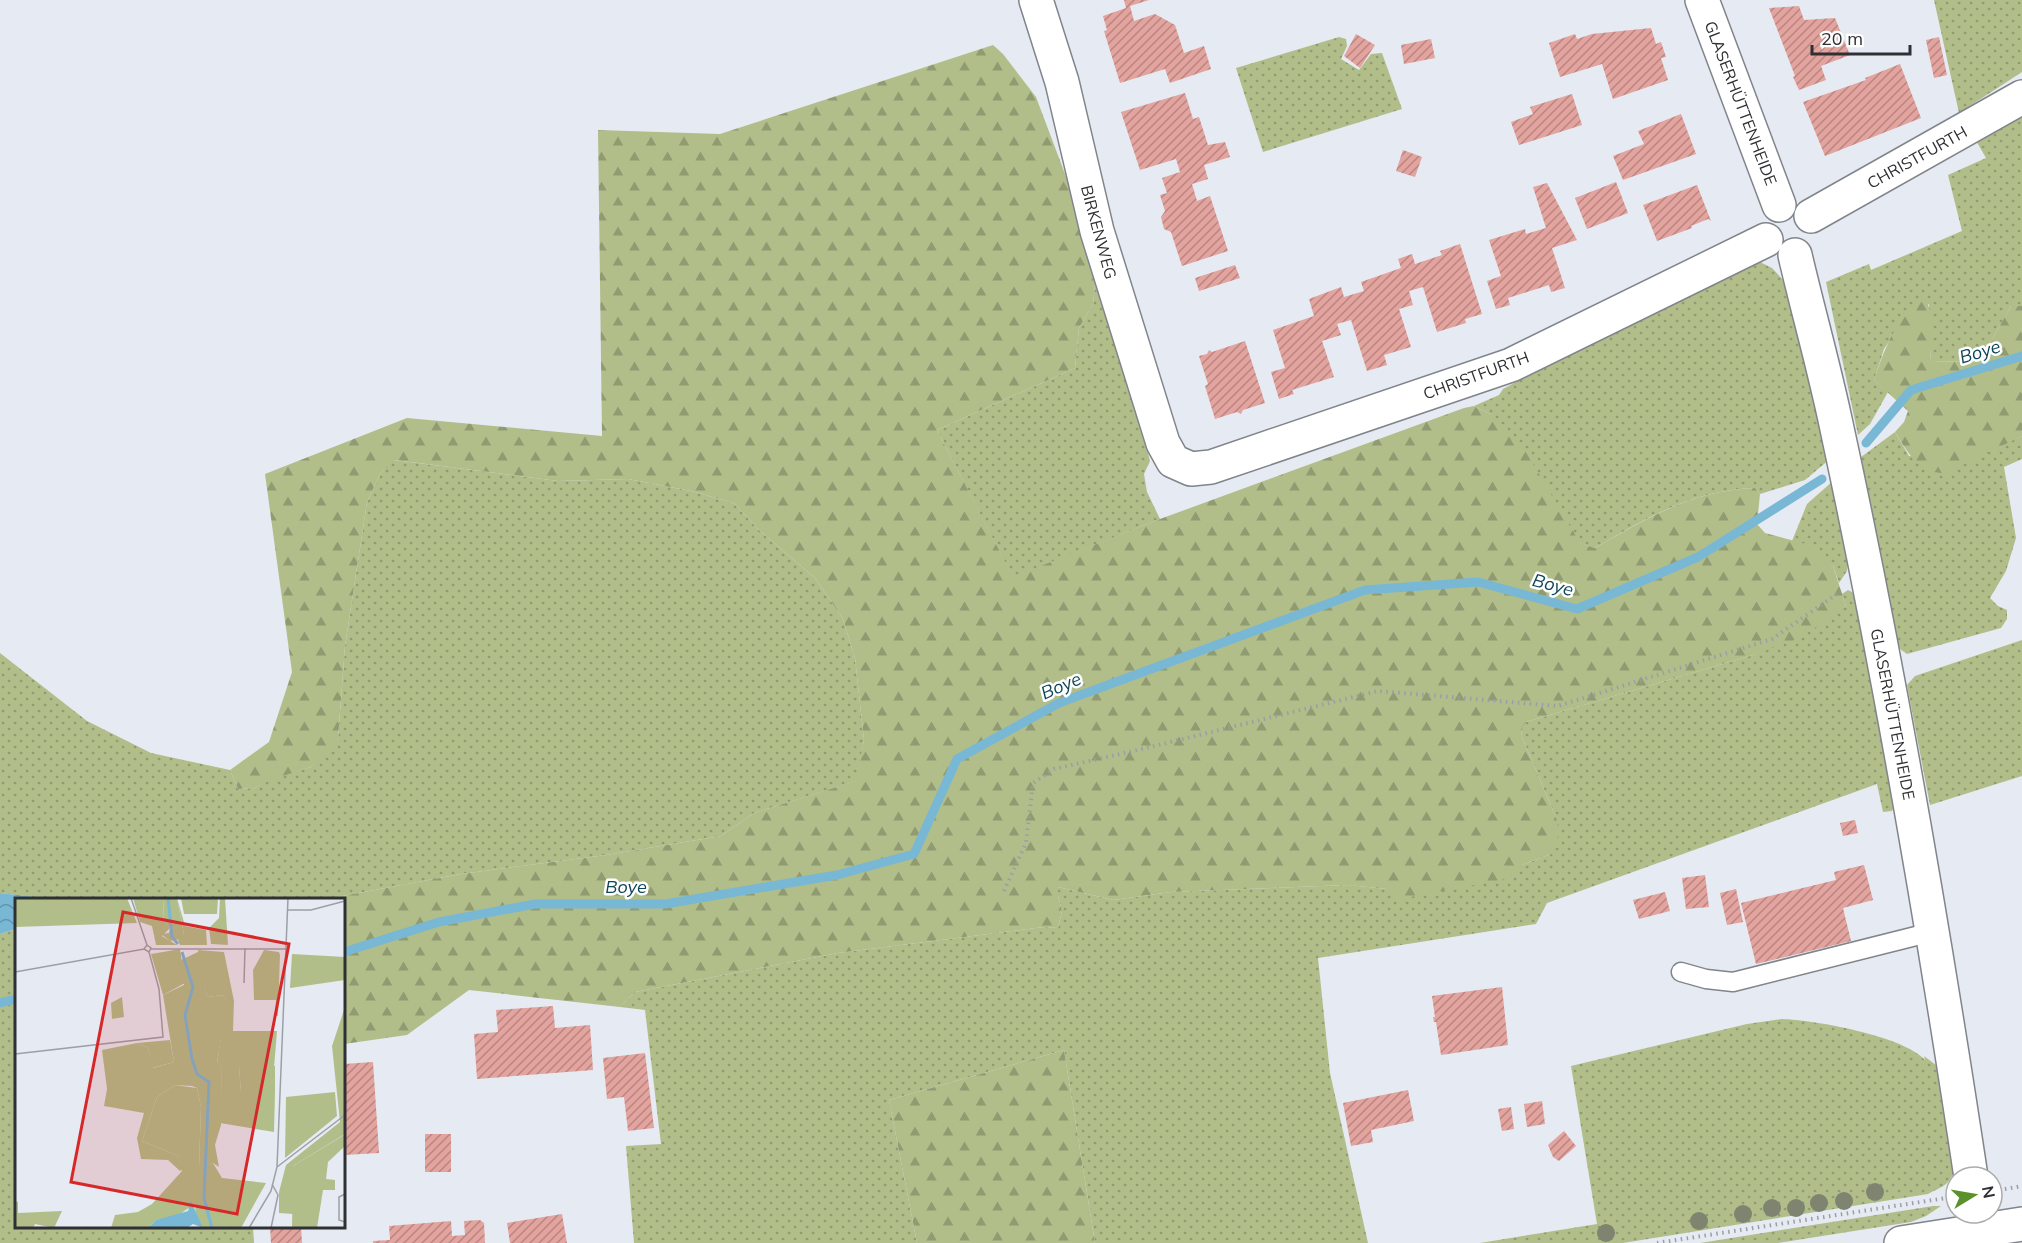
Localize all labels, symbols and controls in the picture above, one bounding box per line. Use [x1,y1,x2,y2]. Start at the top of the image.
street label: GLASERHÜTTENHEIDE [1700,18,1782,188]
scale bar [1812,18,1910,56]
text: 20 m [1821,27,1863,50]
street label: CHRISTFURTH [1864,121,1970,193]
street label: BIRKENWEG [1077,183,1121,281]
water label: Boye [1957,334,2003,369]
street label: CHRISTFURTH [1420,347,1532,403]
water label: Boye [1530,568,1576,601]
street label: GLASERHÜTTENHEIDE [1867,627,1919,801]
water label: Boye [1037,667,1085,704]
water label: Boye [605,875,647,898]
inset map [15,898,345,1228]
north arrow [1944,1165,2004,1225]
text: N [1978,1184,2000,1200]

